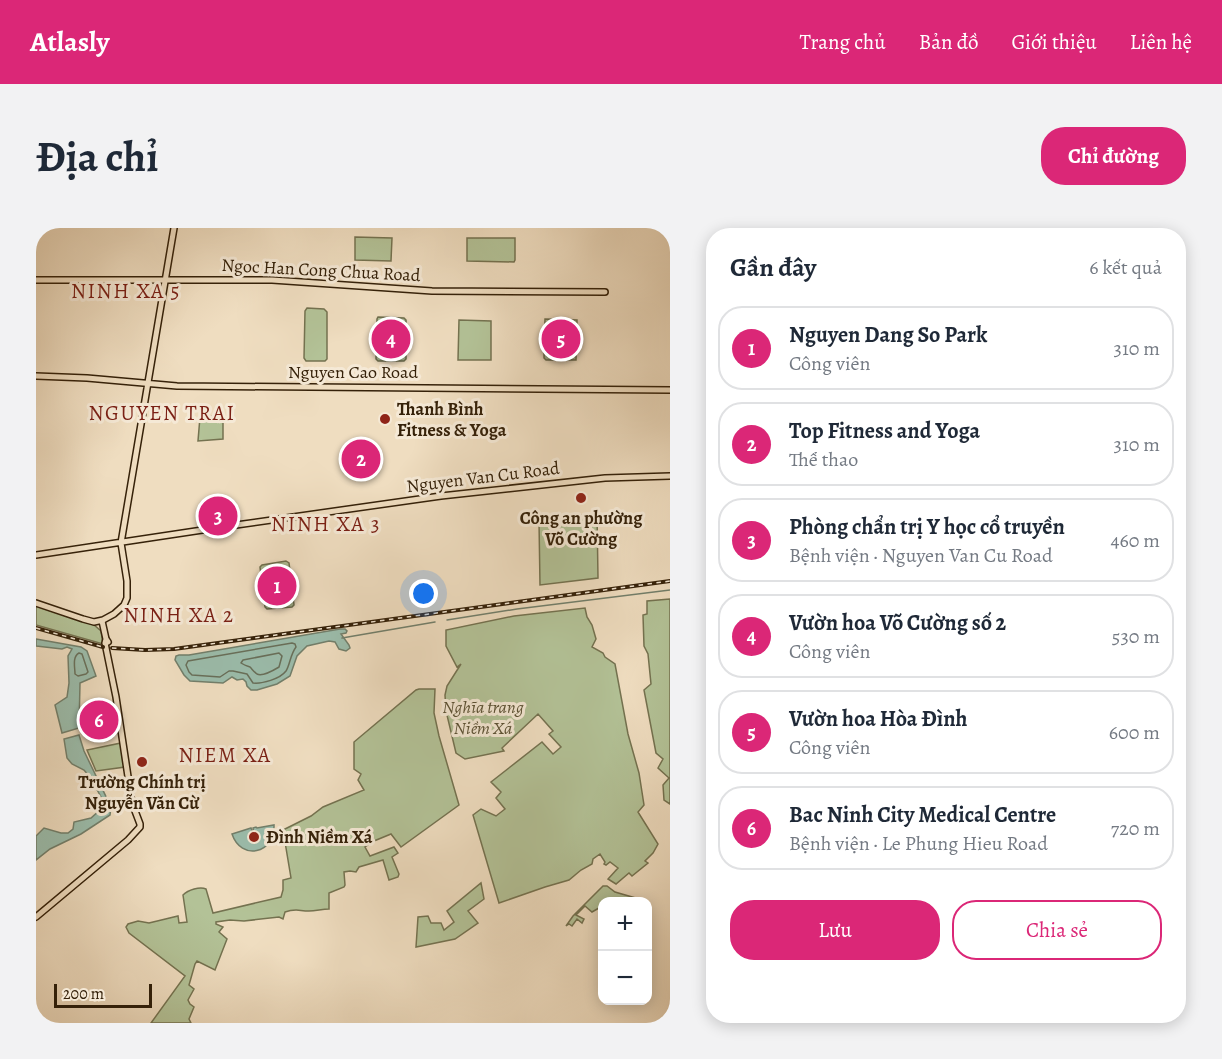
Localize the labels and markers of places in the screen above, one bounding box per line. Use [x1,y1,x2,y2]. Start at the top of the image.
pin: 4 [372,316,410,362]
pin: 5 [542,316,580,362]
place label: Thanh Bình Fitness & Yoga [397,397,507,442]
marker: Thanh Bình Fitness & Yoga [378,412,392,426]
pin: 2 [342,436,380,482]
marker: Công an phường Võ Cường [574,491,588,505]
pin: 3 [198,494,237,538]
place label: Công an phường Võ Cường [520,506,643,551]
pin: 1 [258,564,296,608]
pin: 6 [80,698,118,742]
marker: Trường Chính trị Nguyễn Văn Cừ [135,755,149,769]
place label: Trường Chính trị Nguyễn Văn Cừ [78,770,206,815]
place label: Đình Niềm Xá [266,825,373,849]
marker: Đình Niềm Xá [247,830,261,844]

